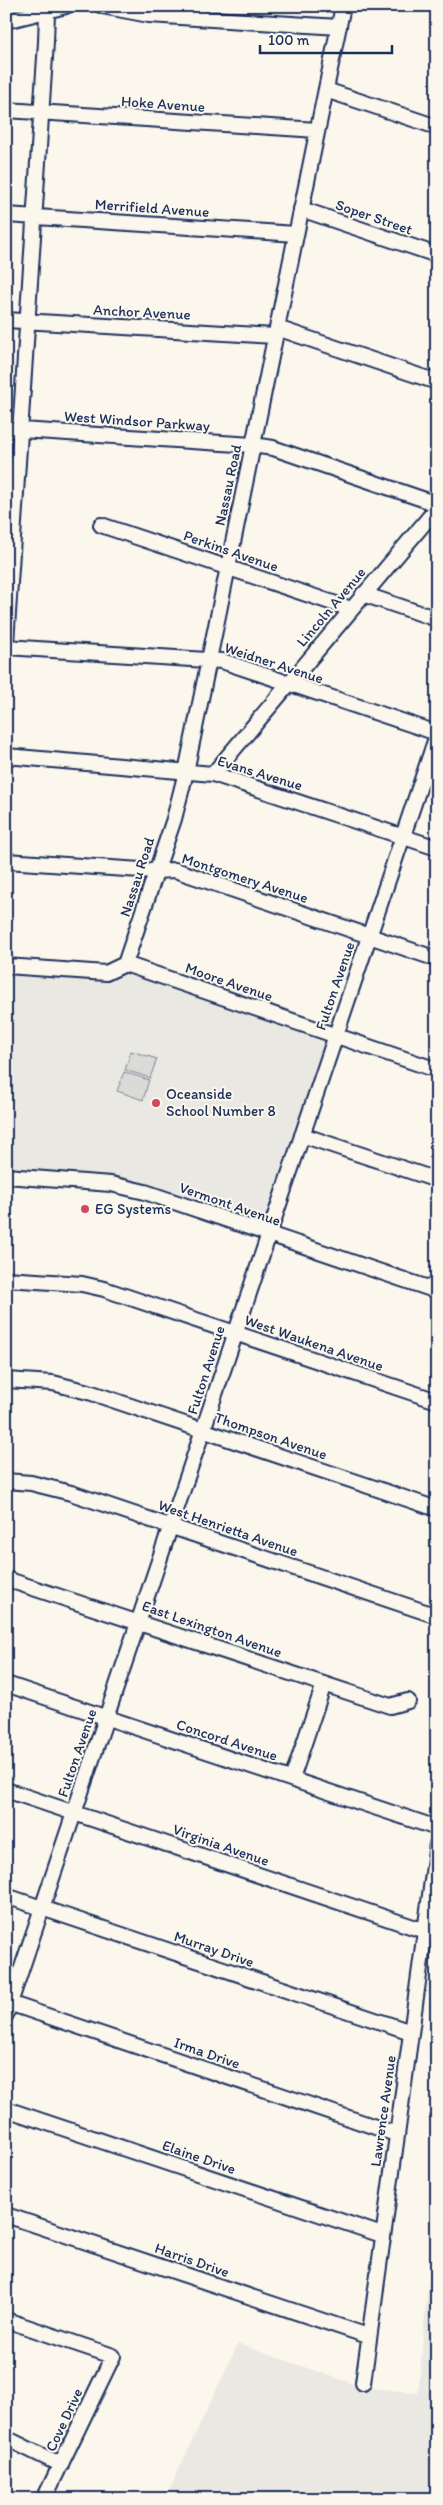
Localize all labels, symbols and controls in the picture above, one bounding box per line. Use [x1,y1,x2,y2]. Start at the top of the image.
scale bar [260,22,393,54]
text: 100 m [268,31,310,49]
street label: Hoke Avenue [120,92,206,116]
street label: Merrifield Avenue [94,195,210,221]
street label: Soper Street [333,195,415,239]
street label: Anchor Avenue [93,300,191,324]
street label: West Windsor Parkway [63,407,211,435]
street label: Nassau Road [211,442,246,527]
street label: Perkins Avenue [181,526,281,576]
street label: Lincoln Avenue [293,564,369,650]
street label: Weidner Avenue [222,639,326,687]
street label: Evans Avenue [215,752,305,794]
street label: Nassau Road [116,834,159,919]
street label: Montgomery Avenue [180,849,310,907]
street label: Fulton Avenue [311,939,359,1033]
street label: Moore Avenue [183,959,275,1005]
place label: Oceanside School Number 8 [166,1085,276,1120]
marker: Oceanside School Number 8 [150,1097,162,1109]
street label: Vermont Avenue [177,1178,283,1230]
place label: EG Systems [95,1200,172,1218]
marker: EG Systems [79,1203,91,1215]
street label: West Waukena Avenue [242,1311,386,1375]
street label: Fulton Avenue [183,1323,229,1417]
street label: Thompson Avenue [213,1408,329,1464]
street label: West Henrietta Avenue [156,1496,300,1560]
street label: East Lexington Avenue [140,1597,284,1661]
street label: Fulton Avenue [53,1706,101,1800]
street label: Concord Avenue [174,1715,280,1765]
street label: Virginia Avenue [171,1820,271,1870]
street label: Murray Drive [172,1927,256,1971]
street label: Irma Drive [172,2033,242,2073]
street label: Lawrence Avenue [366,2054,400,2168]
street label: Elaine Drive [160,2136,238,2178]
street label: Harris Drive [152,2239,232,2281]
street label: Cove Drive [42,2385,86,2455]

